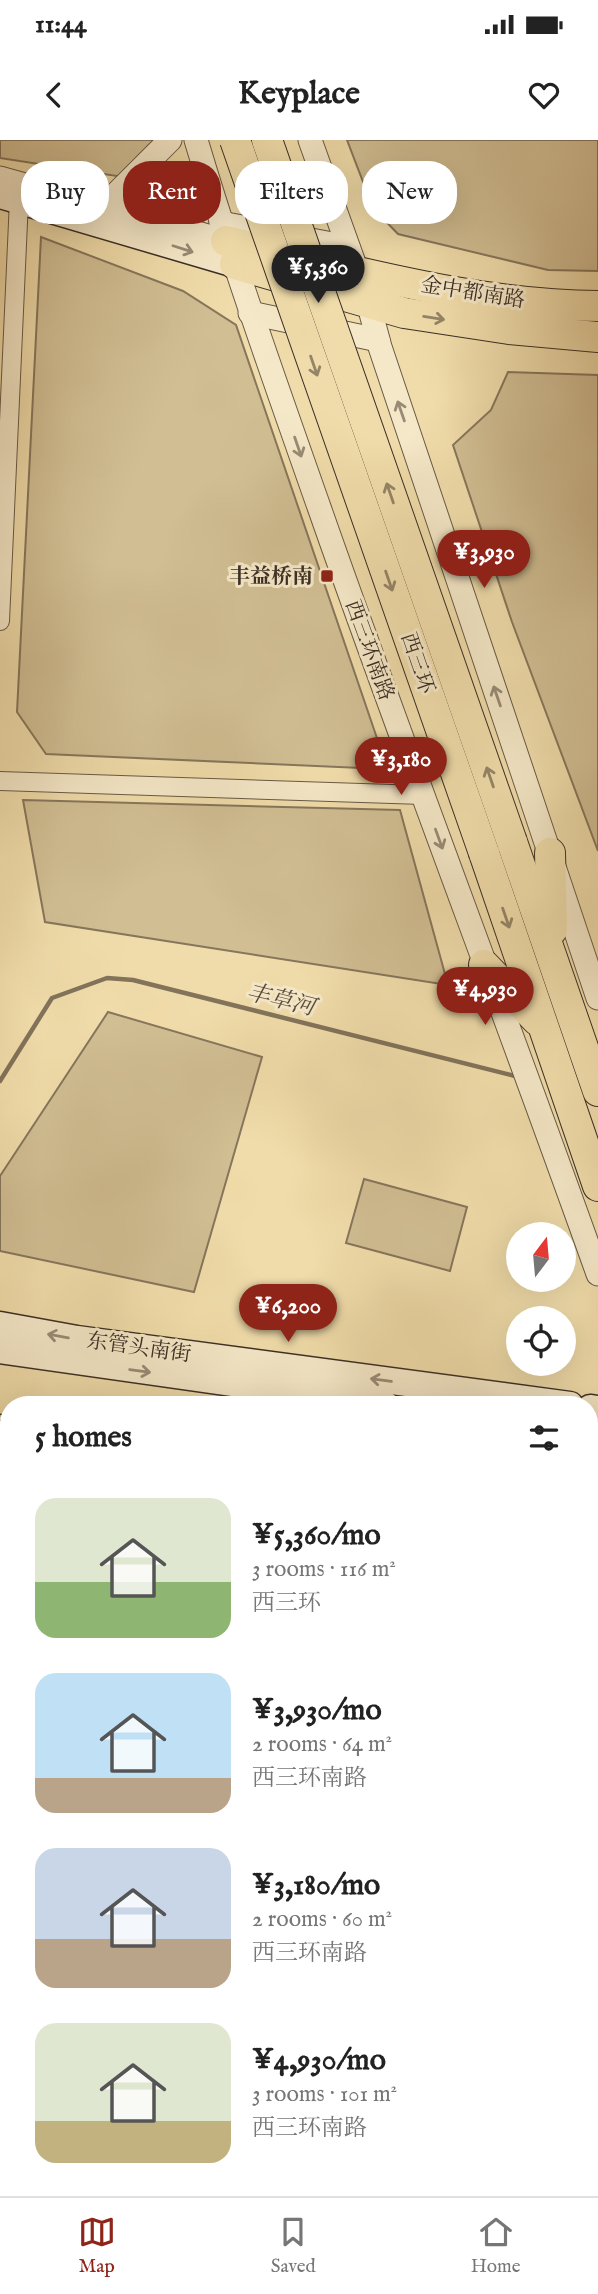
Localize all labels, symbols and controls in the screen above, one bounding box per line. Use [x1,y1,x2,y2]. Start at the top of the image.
text: 11:44 [35,8,87,41]
text: Keyplace [238,74,360,115]
icon: back [35,76,73,114]
icon: heart [525,76,563,114]
chip: Buy [21,161,109,224]
chip: Rent [123,161,221,224]
chip: Filters [235,161,348,224]
chip: New [362,161,457,224]
one-way arrow [172,243,194,256]
pin: ¥5,360 [261,246,375,305]
text: ¥5,360 [288,253,348,282]
street label: 金中都南路 [419,272,527,315]
one-way arrow [423,312,445,325]
one-way arrow [309,355,321,377]
one-way arrow [394,400,406,422]
one-way arrow [293,435,305,457]
one-way arrow [383,483,395,505]
pin: ¥3,930 [427,531,541,590]
text: ¥3,930 [453,538,515,567]
place label: 丰益桥南 [229,564,313,591]
marker: 丰益桥南 [319,568,335,584]
one-way arrow [384,570,396,592]
street label: 西三环南路 [338,597,399,704]
street label: 西三环 [394,629,440,698]
one-way arrow [490,685,503,707]
pin: ¥3,180 [344,738,458,797]
text: ¥3,180 [371,745,431,774]
one-way arrow [483,767,495,789]
one-way arrow [434,828,446,850]
one-way arrow [501,906,513,928]
pin: ¥4,930 [428,968,542,1027]
text: ¥4,930 [453,975,517,1004]
water label: 丰草河 [244,978,322,1024]
north arrow [506,1222,576,1292]
map controls [506,1222,576,1376]
pin: ¥6,200 [231,1284,345,1344]
text: ¥6,200 [255,1292,321,1321]
button: locate [506,1306,576,1376]
one-way arrow [47,1328,70,1342]
street label: 东管头南街 [85,1328,193,1369]
one-way arrow [128,1365,151,1378]
one-way arrow [370,1373,393,1386]
text: 5 homes [35,1419,132,1457]
icon: filters [525,1419,563,1457]
text: ¥5,360/mo [252,1517,381,1555]
icon: home [91,1526,175,1610]
text: 3 rooms · 116 m² [252,1555,396,1584]
text: 西三环 [252,1589,321,1618]
text: ¥3,930/mo [252,1692,382,1730]
icon: home [91,1701,175,1785]
text: 2 rooms · 64 m² [252,1730,392,1759]
text: 西三环南路 [252,1764,367,1793]
text: ¥3,180/mo [252,1867,380,1905]
icon: home [91,1876,175,1960]
text: 2 rooms · 60 m² [252,1905,392,1934]
text: 西三环南路 [252,1939,367,1968]
text: ¥4,930/mo [252,2042,386,2080]
icon: home [91,2051,175,2135]
text: 3 rooms · 101 m² [252,2080,397,2109]
text: 西三环南路 [252,2114,367,2143]
tab: Map [78,2213,116,2279]
tab: Saved [271,2213,316,2279]
tab: Home [471,2213,520,2279]

